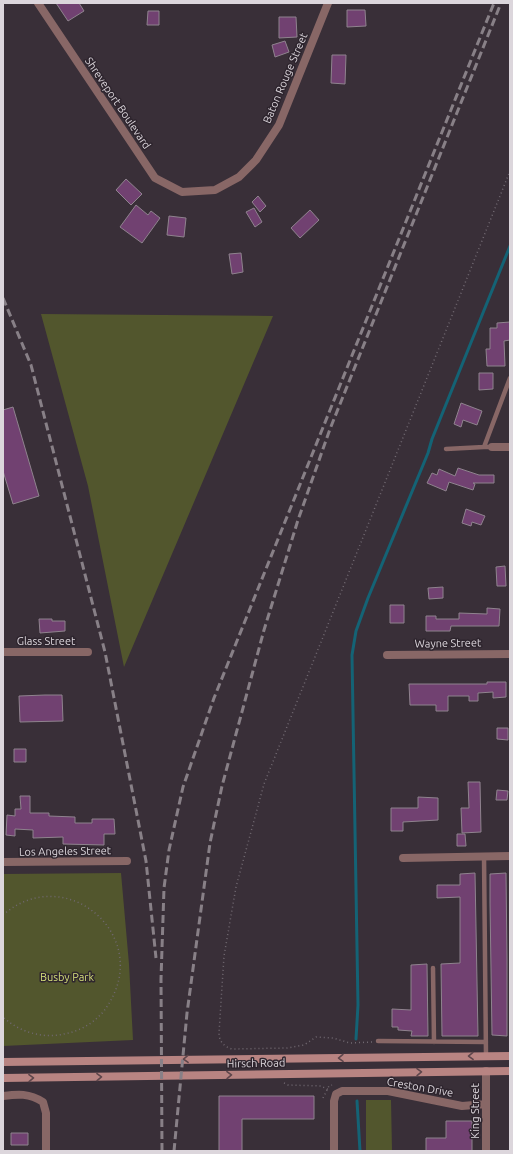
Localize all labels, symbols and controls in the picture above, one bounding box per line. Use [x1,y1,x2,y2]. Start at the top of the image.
street label: Baton Rouge Street [260,30,310,125]
street label: Shreveport Boulevard [83,55,153,151]
street label: Glass Street [17,635,76,647]
street label: Wayne Street [415,636,482,650]
street label: Los Angeles Street [19,844,112,858]
park label: Busby Park [40,971,95,983]
one-way arrow [468,1052,474,1060]
one-way arrow [338,1054,344,1062]
one-way arrow [183,1055,189,1064]
street label: Hirsch Road [227,1056,285,1070]
one-way arrow [416,1068,422,1076]
one-way arrow [226,1071,232,1079]
one-way arrow [96,1073,102,1081]
one-way arrow [28,1074,34,1082]
street label: Creston Drive [386,1075,454,1099]
street label: King Street [469,1083,481,1139]

